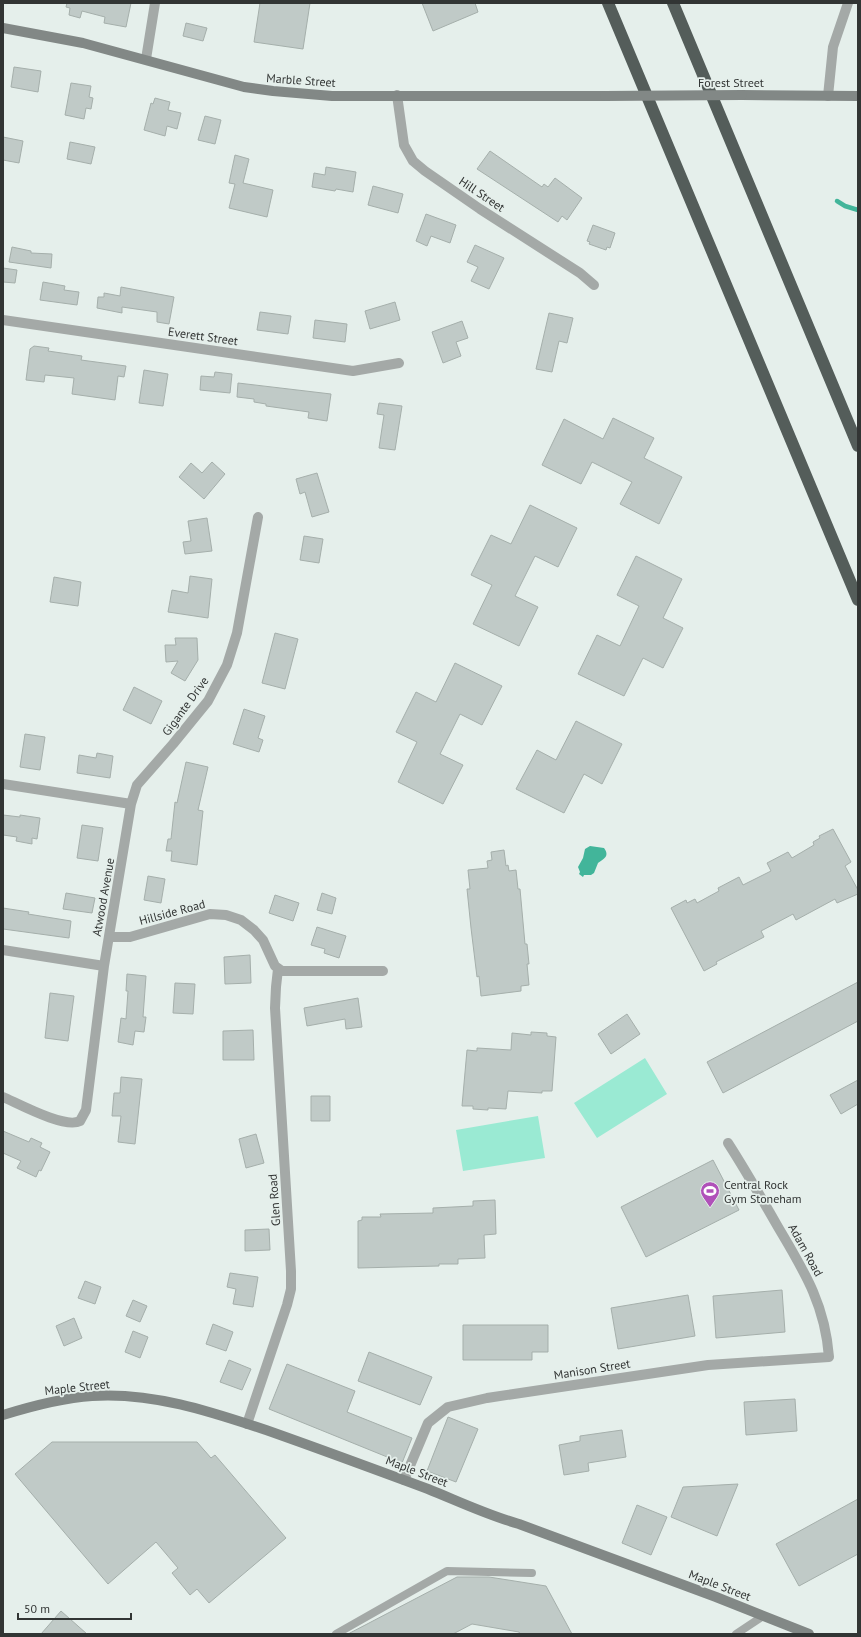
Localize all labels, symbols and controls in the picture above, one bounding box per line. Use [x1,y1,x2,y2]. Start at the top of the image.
street label: Marble Street [266,70,336,90]
street label: Forest Street [698,75,764,90]
street label: Hill Street [456,173,508,215]
street label: Everett Street [167,324,239,348]
street label: Gigante Drive [158,673,212,739]
street label: Atwood Avenue [89,857,117,937]
street label: Hillside Road [137,896,207,928]
street label: Glen Road [265,1173,283,1227]
place label: Central Rock Gym Stoneham [724,1177,802,1206]
sports icon: Central Rock Gym Stoneham [699,1180,721,1208]
street label: Adam Road [785,1221,827,1279]
street label: Manison Street [553,1356,631,1382]
street label: Maple Street [44,1376,110,1398]
street label: Maple Street [384,1452,450,1490]
street label: Maple Street [687,1566,753,1604]
scale bar [18,1595,131,1621]
text: 50 m [24,1601,50,1616]

